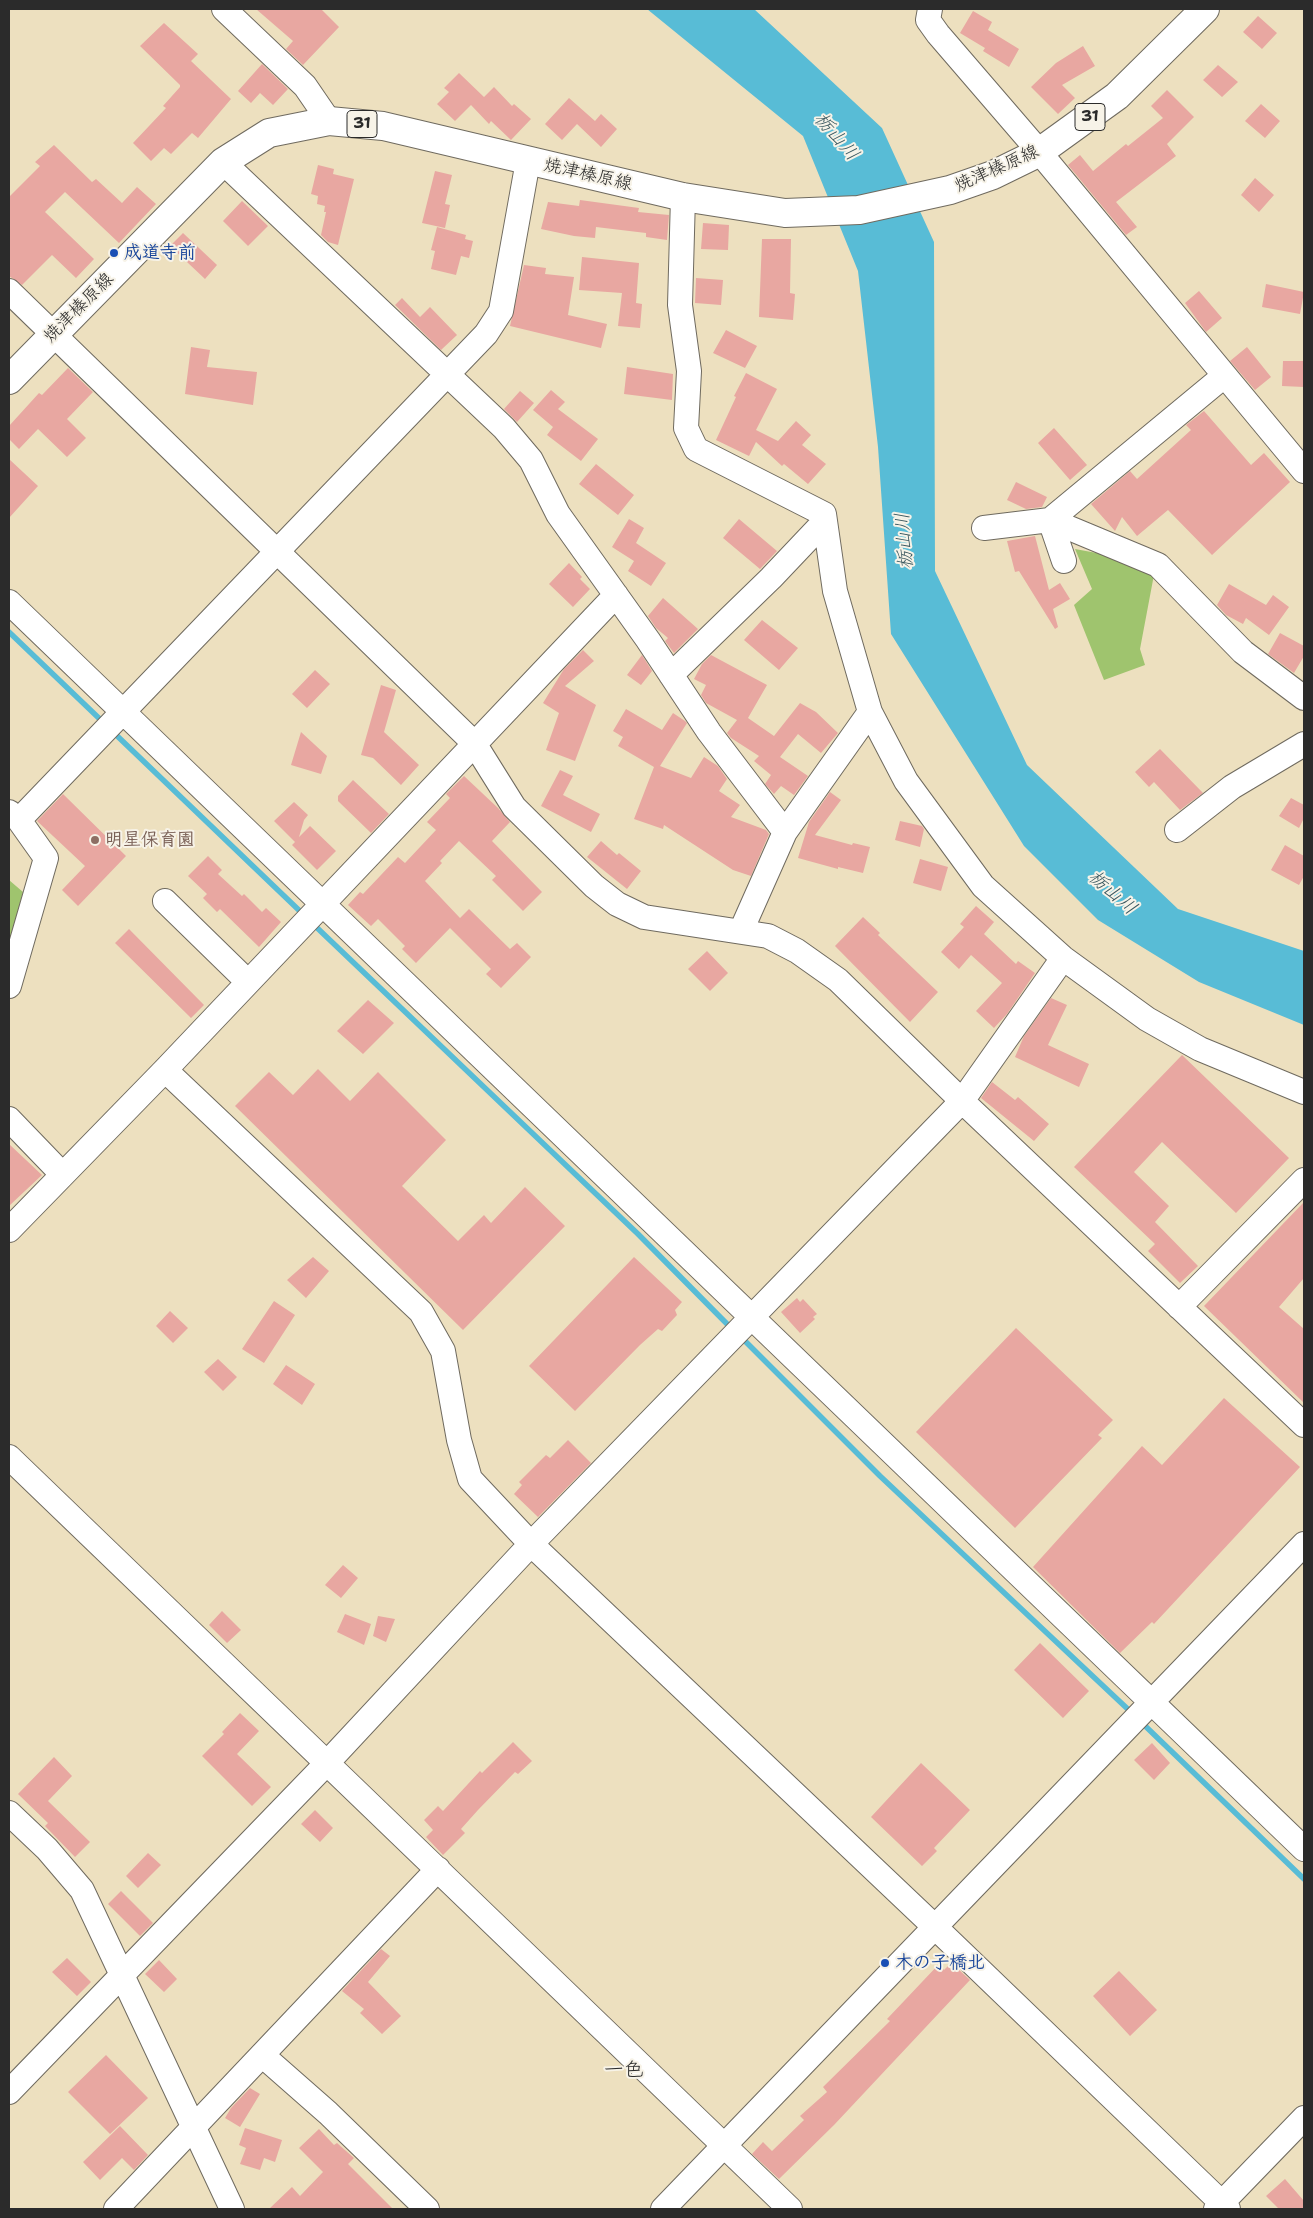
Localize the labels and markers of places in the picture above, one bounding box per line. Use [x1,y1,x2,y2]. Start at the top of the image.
place label: 成道寺前 [124,242,196,264]
marker: 成道寺前 [108,247,120,259]
place label: 明星保育園 [105,829,195,851]
marker: 明星保育園 [89,834,101,846]
place label: 木の子橋北 [895,1952,985,1974]
marker: 木の子橋北 [879,1957,891,1969]

